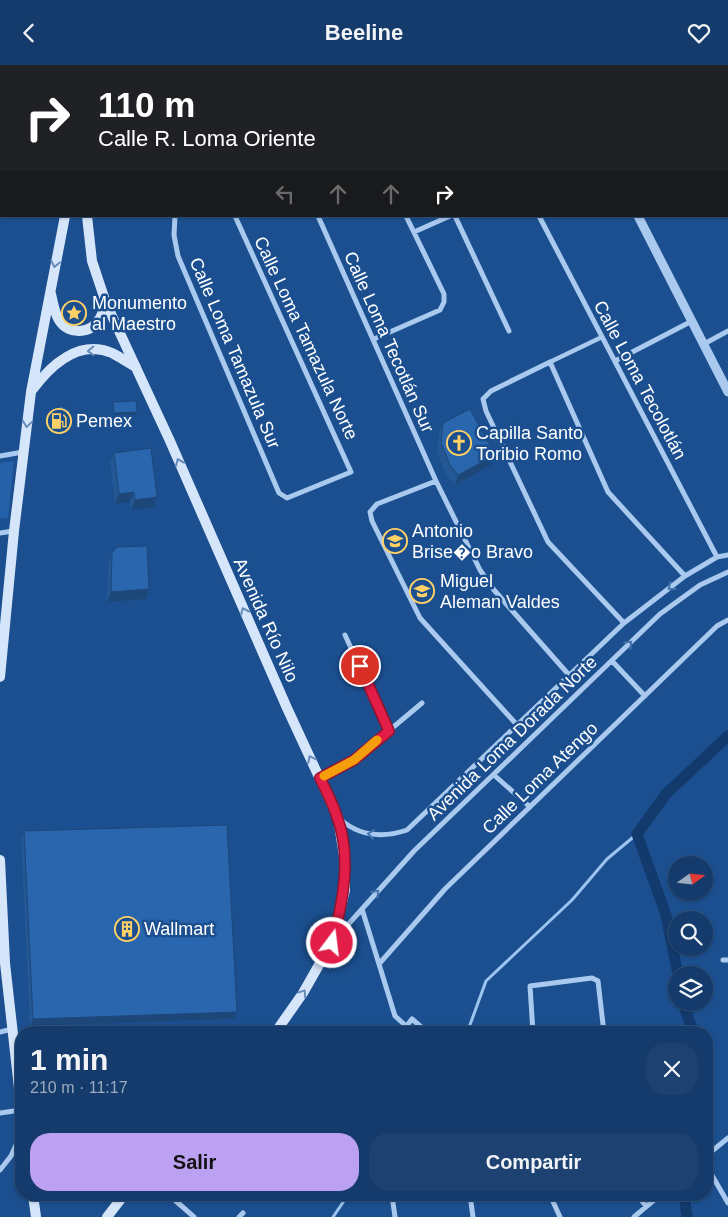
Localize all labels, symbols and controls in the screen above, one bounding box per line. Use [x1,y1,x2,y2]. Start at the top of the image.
icon: back [15,19,43,47]
icon: heart [685,19,713,47]
text: Beeline [325,20,403,45]
icon: right [15,85,80,150]
text: 110 m [98,85,195,124]
text: Calle R. Loma Oriente [98,126,316,151]
icon: left [271,180,299,208]
icon: ahead [324,180,352,208]
icon: ahead [377,180,405,208]
icon: right [430,180,458,208]
street label: Calle Loma Tamazula Norte [250,233,362,443]
street label: Calle Loma Tecotlán Sur [340,249,438,435]
street label: Calle Loma Tamazula Sur [186,254,284,452]
one-way arrow [50,259,61,268]
place label: Monumento al Maestro [92,293,187,334]
street label: Calle Loma Tecolotlán [590,297,690,463]
place icon: Monumento al Maestro [61,300,87,326]
one-way arrow [87,346,94,356]
fuel station icon: Pemex [46,408,72,434]
place label: Pemex [76,411,132,431]
one-way arrow [22,420,33,428]
place label: Capilla Santo Toribio Romo [476,423,583,464]
church icon: Capilla Santo Toribio Romo [446,430,472,456]
one-way arrow [175,458,186,467]
place label: Antonio Brise�o Bravo [412,521,533,562]
school or university icon: Antonio Brise�o Bravo [382,528,408,554]
street label: Avenida Río Nilo [230,555,302,685]
place label: Miguel Aleman Valdes [440,571,560,612]
school or university icon: Miguel Aleman Valdes [409,578,435,604]
one-way arrow [668,581,677,589]
one-way arrow [240,607,251,616]
one-way arrow [623,641,632,650]
pin [339,645,381,687]
icon: arrive [346,652,374,680]
street label: Avenida Loma Dorada Norte [423,652,601,824]
street label: Calle Loma Atengo [478,718,602,838]
one-way arrow [307,755,317,764]
one-way arrow [366,829,375,839]
north arrow [668,856,712,901]
map controls [668,856,713,1011]
one-way arrow [371,890,380,899]
button: search [668,911,713,956]
building icon: Wallmart [114,916,140,942]
position arrow [305,916,357,968]
place label: Wallmart [144,919,214,939]
button: layers [668,966,713,1011]
one-way arrow [297,989,306,999]
text: 1 min [30,1043,108,1076]
button: close [646,1043,698,1095]
text: 210 m · 11:17 [30,1079,128,1096]
button: Salir [30,1133,359,1191]
button: Compartir [369,1133,698,1191]

